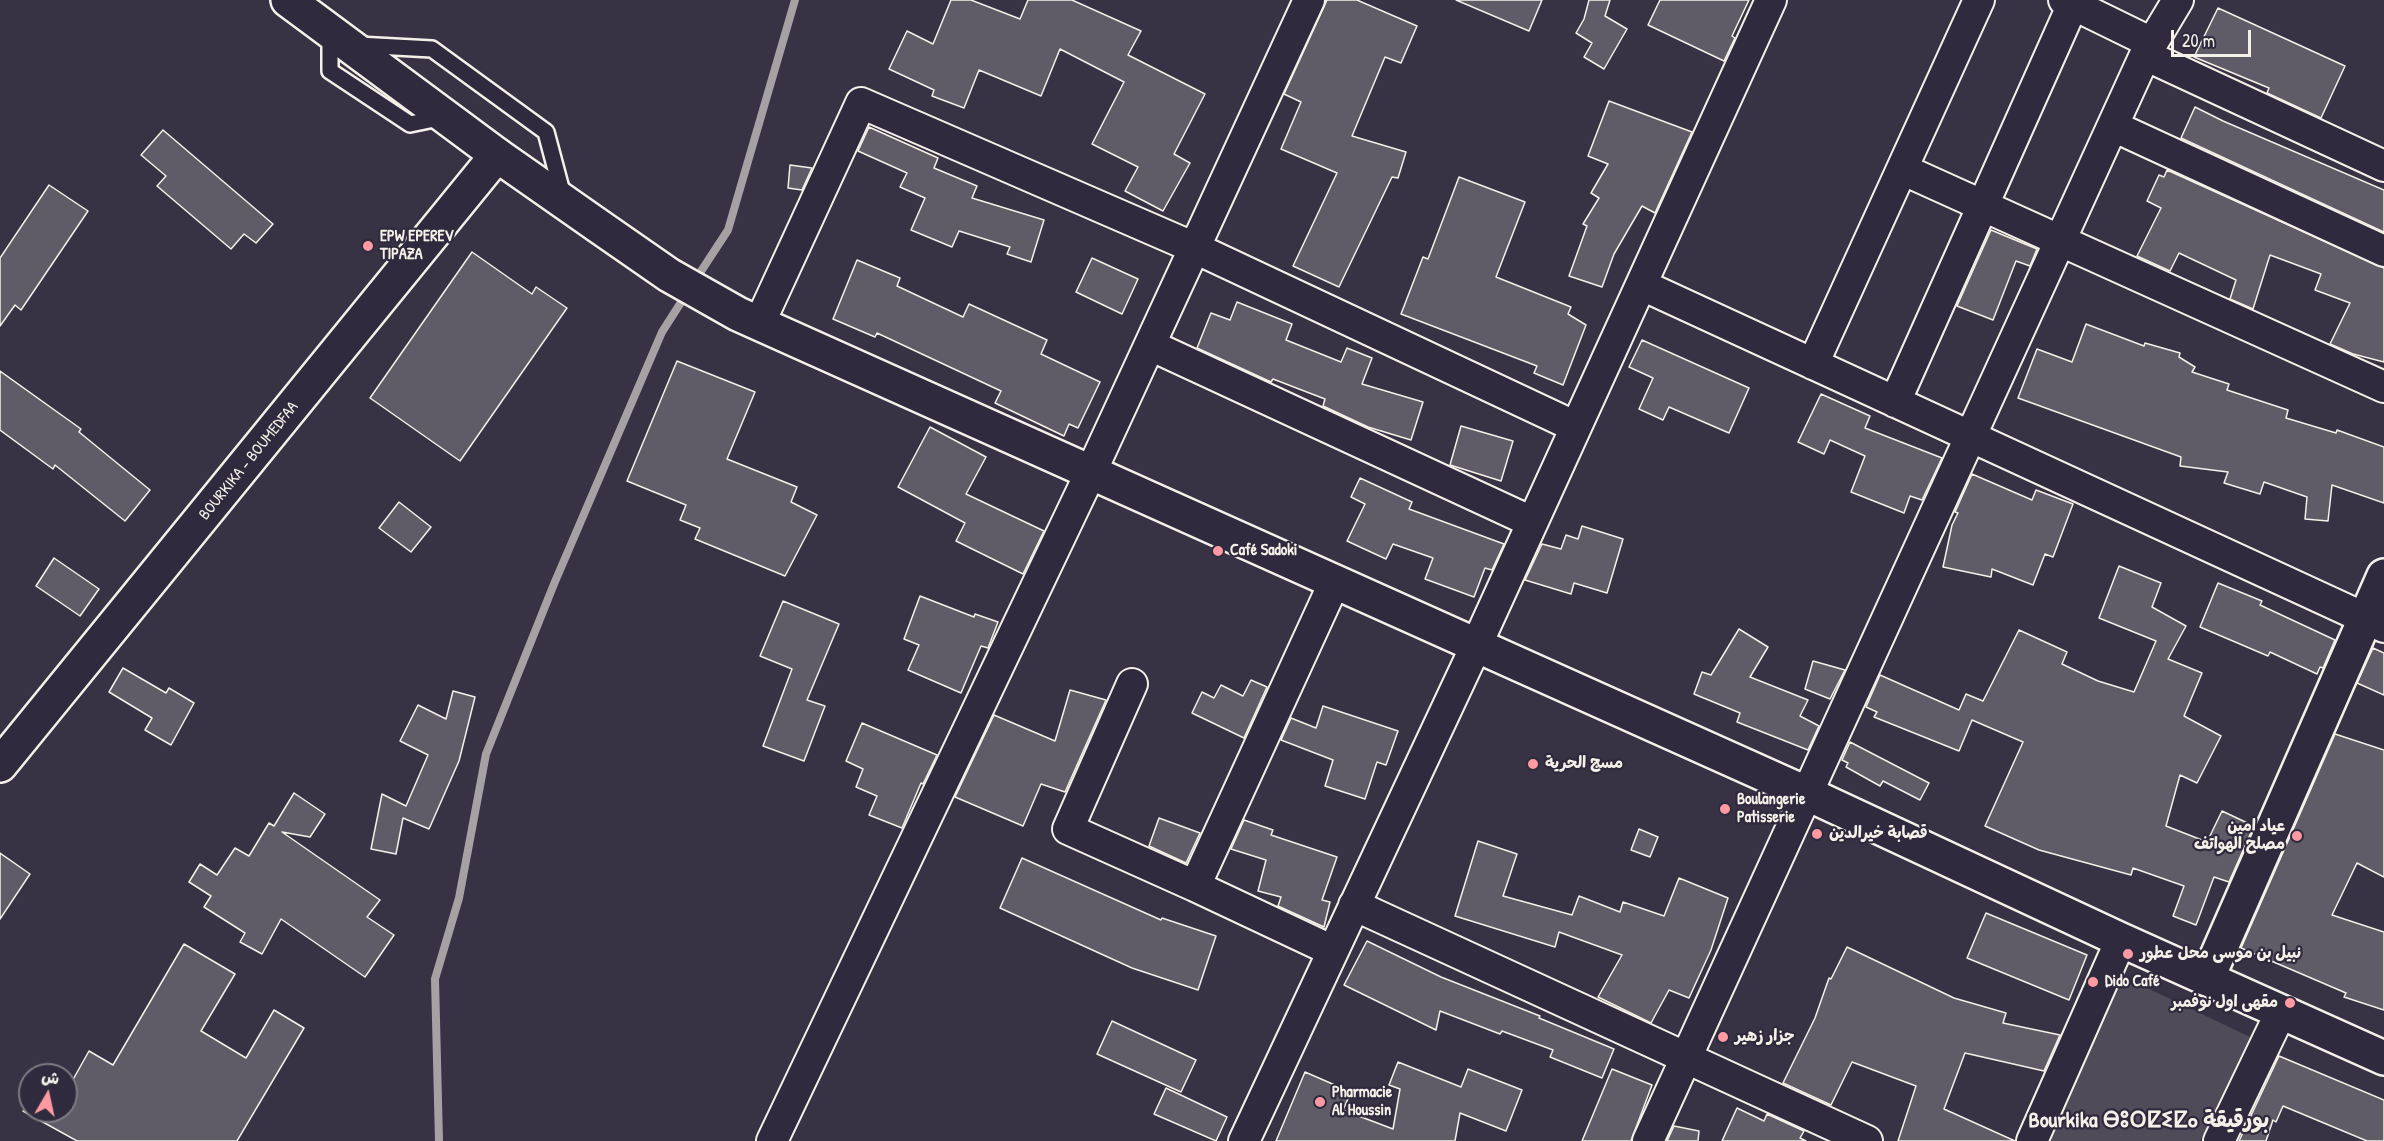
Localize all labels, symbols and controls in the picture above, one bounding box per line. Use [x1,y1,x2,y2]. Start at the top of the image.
scale bar [2174,18,2254,56]
text: 20 m [2182,28,2215,53]
place label: EPW EPEREV TIPAZA [380,227,453,265]
marker: EPW EPEREV TIPAZA [361,239,375,253]
street label: BOURKIKA - BOUMEDFAA [195,398,303,524]
place label: Café Sadoki [1230,541,1297,561]
marker: Café Sadoki [1211,544,1225,558]
place label: مسج الحرية [1545,754,1623,774]
marker: مسج الحرية [1526,757,1540,771]
place label: Boulangerie Patisserie [1737,790,1805,828]
marker: Boulangerie Patisserie [1718,802,1732,816]
place label: عياد امين مصلح الهواتف [2194,817,2285,855]
place label: قصابة خيرالدين [1829,824,1928,844]
marker: قصابة خيرالدين [1810,827,1824,841]
marker: عياد امين مصلح الهواتف [2290,829,2304,843]
place label: نبيل بن موسى محل عطور [2140,944,2301,964]
marker: نبيل بن موسى محل عطور [2121,947,2135,961]
place label: Dido Café [2105,972,2160,992]
marker: Dido Café [2086,975,2100,989]
place label: مقهى اول نوفمبر [2171,993,2278,1013]
marker: مقهى اول نوفمبر [2283,996,2297,1010]
place label: جزار زهير [1735,1027,1795,1047]
marker: جزار زهير [1716,1030,1730,1044]
north arrow [18,1063,78,1123]
text: ش [40,1065,61,1089]
place label: Pharmacie Al Houssin [1332,1083,1392,1121]
marker: Pharmacie Al Houssin [1313,1095,1327,1109]
district label: Bourkika ⴱⵓⵔⵇⵉⵇⴰ بورقيقة [2029,1108,2269,1134]

